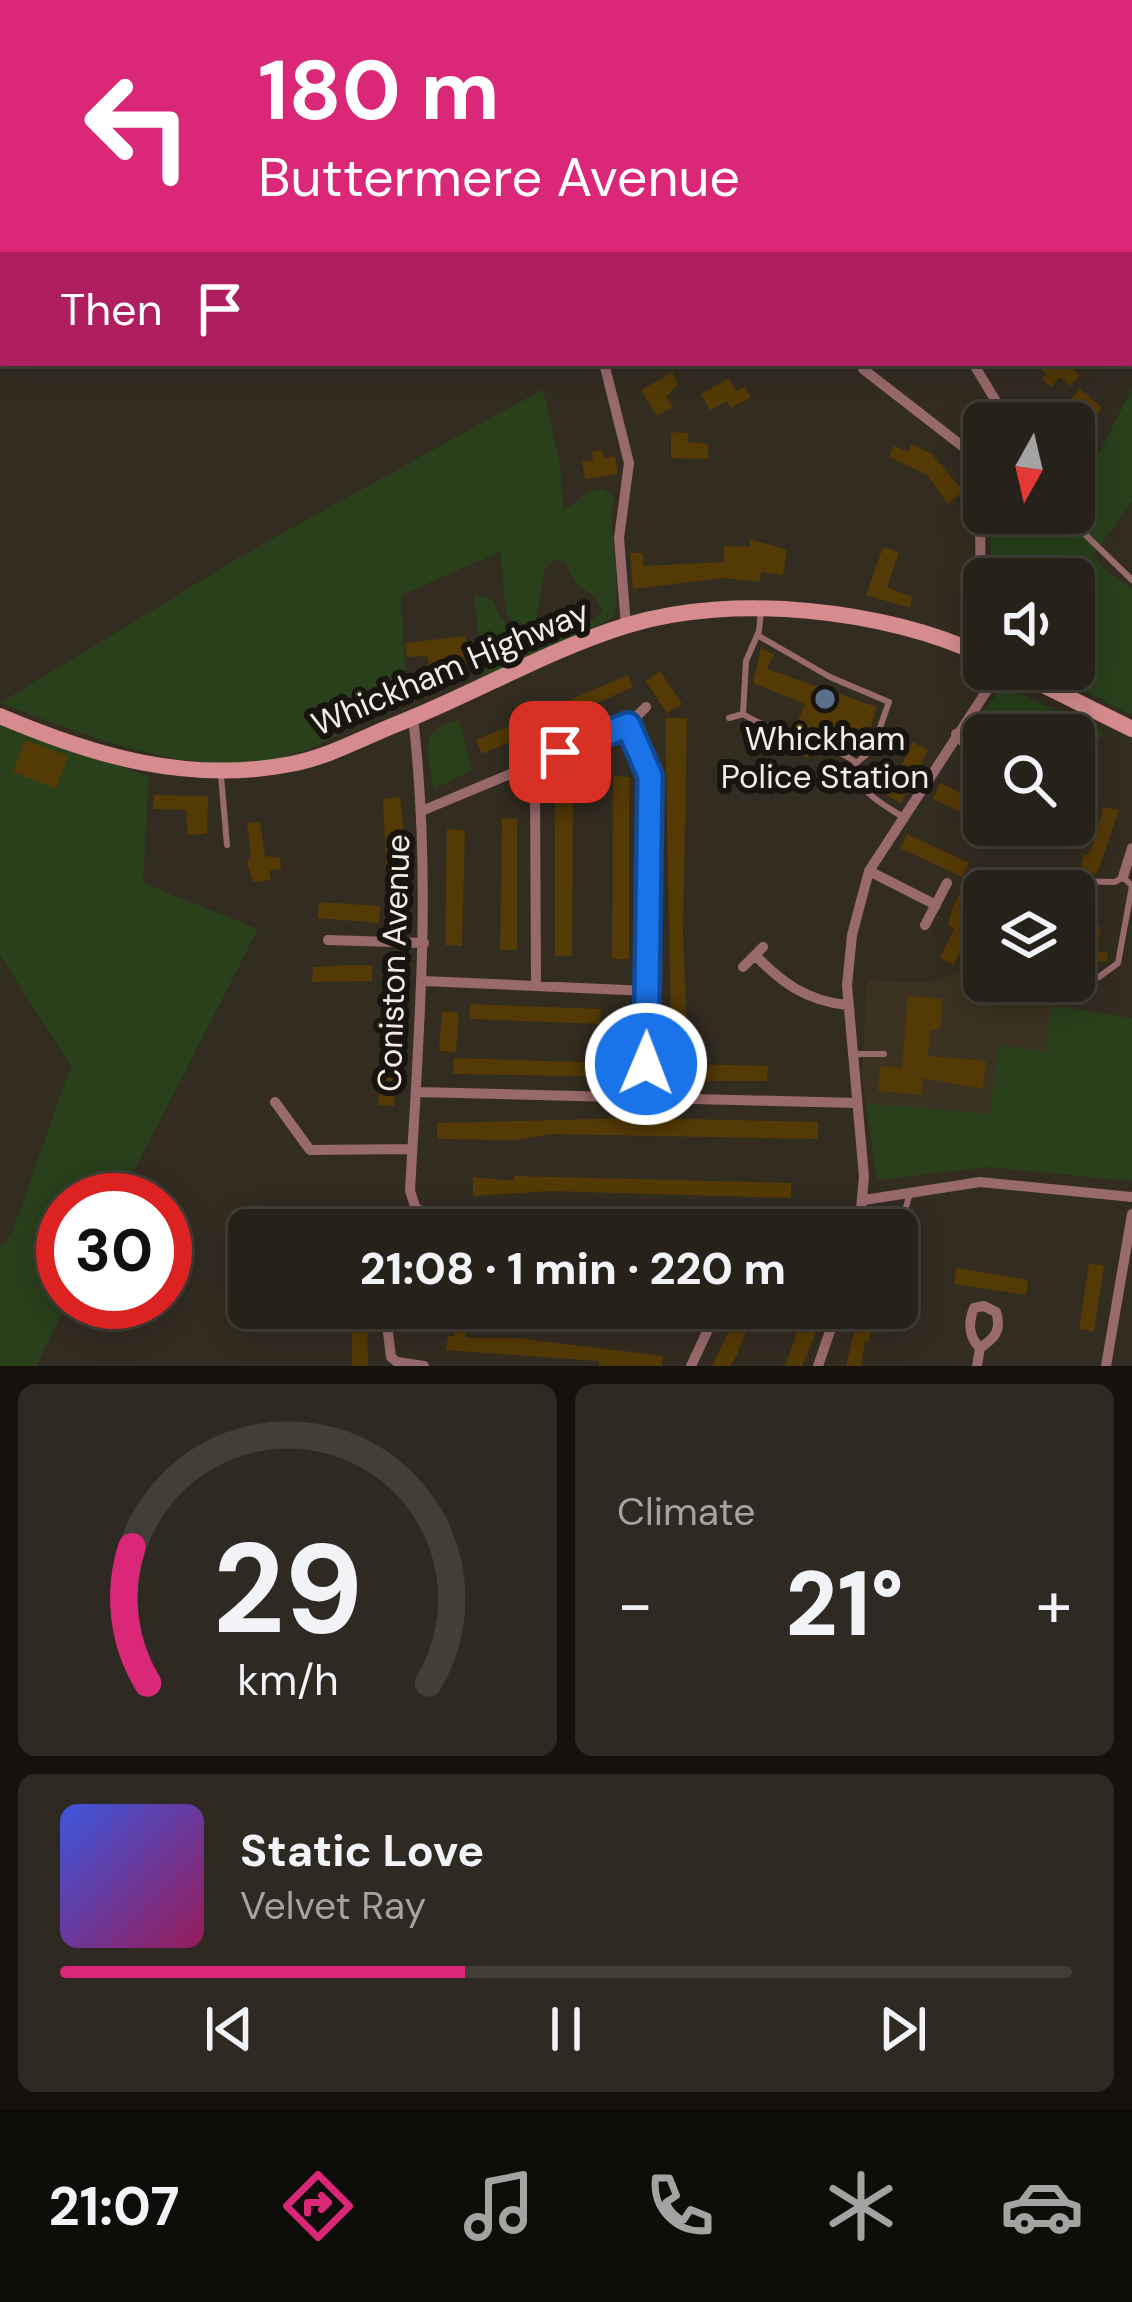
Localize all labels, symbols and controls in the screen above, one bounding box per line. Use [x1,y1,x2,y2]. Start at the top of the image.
text: 180 m [258,36,500,145]
icon: left [60,48,216,204]
text: Buttermere Avenue [258,142,740,213]
icon: arrive [187,276,253,342]
text: Then [60,280,163,339]
north arrow [963,402,1095,534]
map controls [963,402,1095,1002]
button: sound [963,558,1095,690]
street label: Whickham Highway [305,590,596,745]
marker: Whickham Police Station [812,686,838,712]
pin [509,701,611,803]
button: search [963,714,1095,846]
place label: Whickham Police Station [721,717,929,798]
icon: arrive [527,719,593,785]
street label: Coniston Avenue [368,833,419,1093]
button: layers [963,870,1095,1002]
position arrow [583,1001,709,1127]
speed limit sign: 30 [36,1173,192,1329]
text: 21:08 · 1 min · 220 m [360,1239,786,1298]
text: Climate [617,1486,755,1537]
text: 29 [212,1508,363,1671]
text: 21° [785,1546,904,1663]
text: − [617,1562,653,1647]
text: + [1036,1562,1072,1647]
text: km/h [237,1652,338,1708]
text: Static Love [240,1821,484,1880]
text: Velvet Ray [240,1880,426,1931]
icon: previous [196,1996,262,2062]
icon: pause [533,1996,599,2062]
icon: next [870,1996,936,2062]
icon: directions [276,2164,360,2248]
icon: music [457,2164,541,2248]
icon: phone [638,2164,722,2248]
icon: climate [819,2164,903,2248]
icon: car [1000,2164,1084,2248]
text: 21:07 [48,2171,180,2242]

